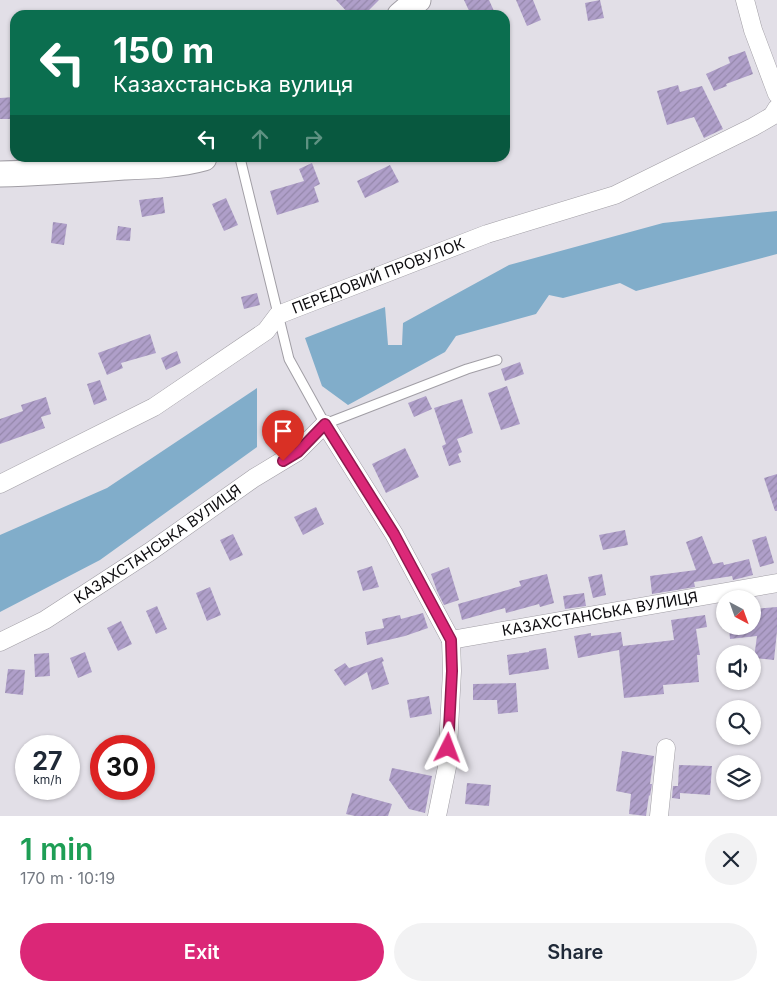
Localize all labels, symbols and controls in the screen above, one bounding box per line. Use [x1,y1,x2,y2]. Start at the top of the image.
text: 150 m [113,29,214,71]
icon: left [30,30,95,95]
text: Казахстанська вулиця [113,71,353,97]
icon: left [193,125,221,153]
icon: ahead [246,125,274,153]
icon: right [299,125,327,153]
street label: ПЕРЕДОВИЙ ПРОВУЛОК [289,234,467,318]
pin [262,410,304,461]
icon: arrive [269,417,297,445]
street label: КАЗАХСТАНСЬКА ВУЛИЦЯ [70,480,245,608]
street label: КАЗАХСТАНСЬКА ВУЛИЦЯ [500,587,699,640]
north arrow [716,590,761,635]
map controls [716,590,761,800]
button: sound [716,645,761,690]
button: search [716,700,761,745]
position arrow [421,721,473,773]
speed limit sign: 30 [90,735,155,800]
text: 27 [32,746,63,776]
button: layers [716,755,761,800]
text: km/h [33,772,62,787]
text: 1 min [20,831,93,867]
button: close [705,833,757,885]
text: 170 m · 10:19 [20,868,115,888]
button: Exit [20,923,384,981]
button: Share [394,923,757,981]

